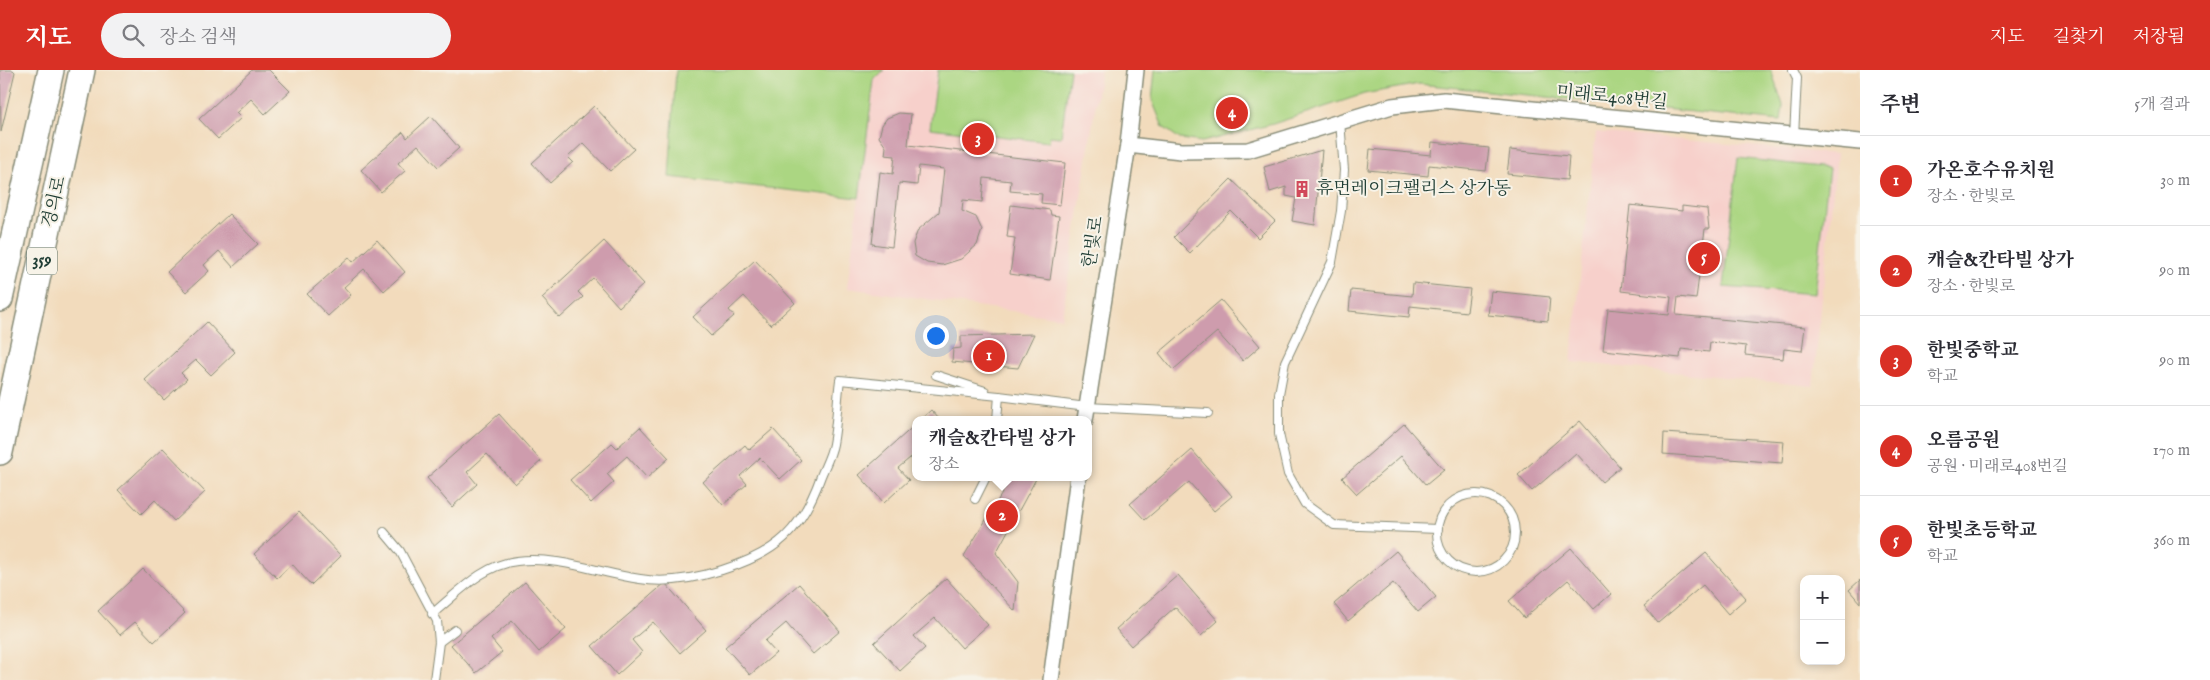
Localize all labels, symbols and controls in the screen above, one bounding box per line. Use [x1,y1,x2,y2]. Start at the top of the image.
search box [101,13,451,58]
icon: search [119,21,147,49]
text: 지도 [25,23,71,54]
text: 장소 검색 [159,26,237,50]
text: 지도 [1990,26,2025,49]
text: 길찾기 [2053,26,2105,49]
text: 저장됨 [2133,26,2185,49]
street label: 미래로408번길 [1555,81,1669,115]
text: 주변 [1880,92,1921,119]
pin: 4 [1216,94,1248,132]
text: 5개 결과 [2134,95,2190,115]
pin: 3 [962,120,994,158]
text: 가온호수유치원 [1927,159,2055,183]
text: 1 [1893,171,1899,191]
text: 30 m [2160,171,2190,191]
street label: 경의로 [38,174,72,230]
place label: 휴먼레이크팰리스 상가동 [1316,178,1511,201]
building icon: 휴먼레이크팰리스 상가동 [1292,179,1312,199]
text: 장소 · 한빛로 [1927,187,2015,207]
street label: 한빛로 [1079,214,1109,270]
pin: 5 [1688,239,1720,277]
road number: 359 [27,248,57,275]
text: 캐슬&칸타빌 상가 [1927,249,2074,273]
text: 2 [1892,261,1900,281]
text: 90 m [2159,261,2190,281]
text: 장소 · 한빛로 [1927,277,2015,297]
your location [923,323,949,349]
pin: 1 [973,337,1005,375]
text: 한빛중학교 [1927,339,2019,363]
text: 3 [1893,351,1899,371]
text: 90 m [2159,351,2190,371]
text: 학교 [1927,367,1958,387]
popup [912,416,1092,481]
text: 캐슬&칸타빌 상가 [929,427,1075,451]
text: 오름공원 [1927,429,2000,453]
text: 4 [1892,441,1900,461]
text: 170 m [2153,441,2190,461]
text: 장소 [929,455,959,475]
text: 공원 · 미래로408번길 [1927,457,2068,477]
pin: 2 [986,497,1018,535]
text: 한빛초등학교 [1927,519,2037,543]
text: 5 [1893,531,1899,551]
text: 360 m [2154,531,2190,551]
text: 학교 [1927,547,1958,567]
map controls [1800,575,1845,665]
button: + [1800,575,1845,620]
button: − [1800,620,1845,665]

